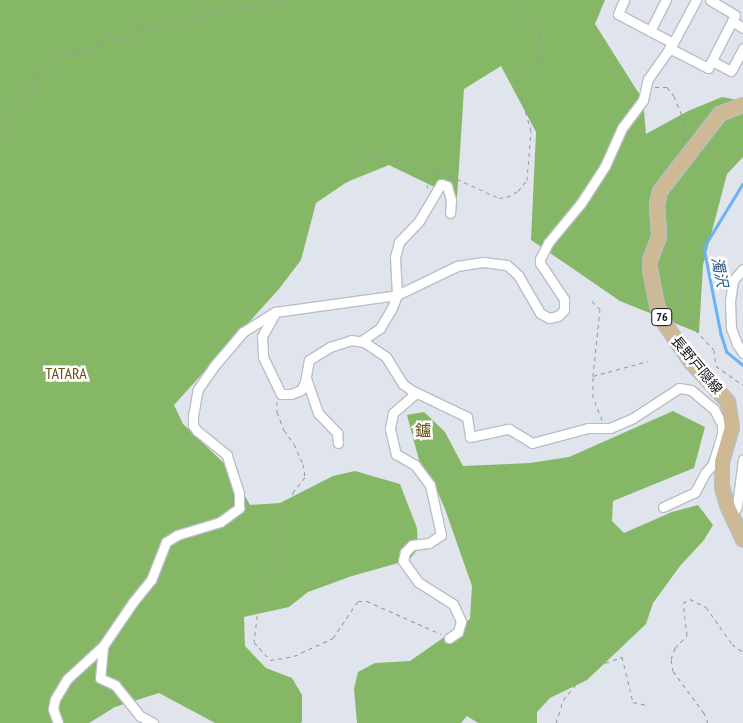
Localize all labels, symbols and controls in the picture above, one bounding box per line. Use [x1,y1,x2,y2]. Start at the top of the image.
water label: 濁沢 [708,256,732,288]
road number: 76 [651,308,673,326]
street label: 長野戸隠線 [668,333,726,397]
district label: TATARA [41,363,91,383]
district label: 鑪 [415,420,431,440]

